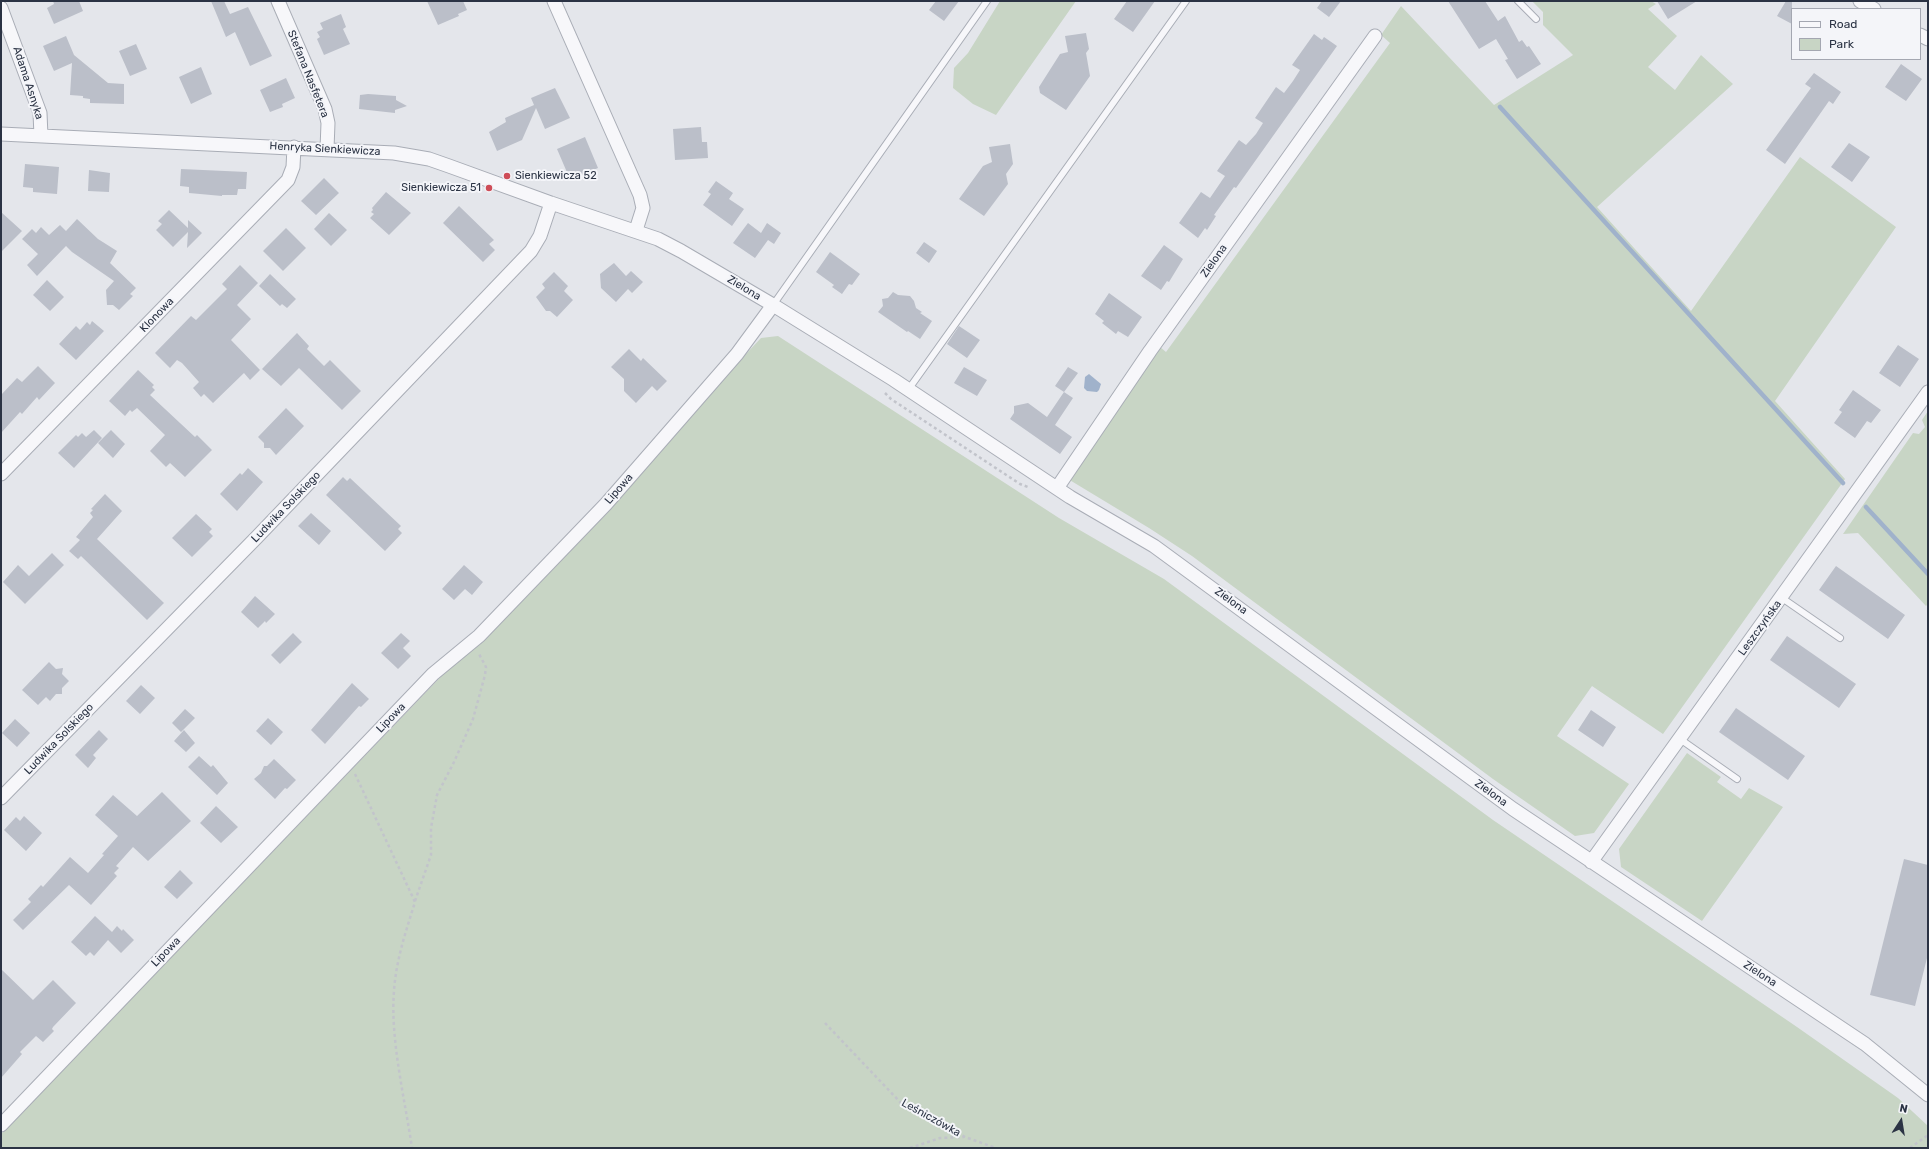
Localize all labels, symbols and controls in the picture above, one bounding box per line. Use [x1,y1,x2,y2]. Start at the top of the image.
legend [1791,8,1921,60]
text: Road [1829,17,1857,31]
street label: Stefana Nasfetera [284,28,332,120]
text: Park [1829,37,1854,51]
street label: Adama Asnyka [10,45,46,121]
street label: Henryka Sienkiewicza [269,140,381,158]
place label: Sienkiewicza 52 [515,169,597,183]
marker: Sienkiewicza 52 [502,171,512,181]
place label: Sienkiewicza 51 [401,181,481,195]
marker: Sienkiewicza 51 [484,183,494,193]
street label: Zielona [1198,242,1230,280]
street label: Zielona [725,273,763,303]
street label: Klonowa [137,295,177,335]
street label: Ludwika Solskiego [249,469,323,545]
street label: Lipowa [602,471,636,507]
street label: Zielona [1212,585,1250,617]
street label: Leszczyńska [1736,598,1784,658]
street label: Lipowa [374,700,408,736]
street label: Ludwika Solskiego [22,701,96,777]
street label: Zielona [1472,777,1510,809]
street label: Lipowa [149,934,183,970]
street label: Zielona [1741,958,1779,990]
street label: Leśniczówka [899,1096,963,1140]
north arrow [1881,1101,1921,1141]
text: N [1898,1102,1909,1116]

